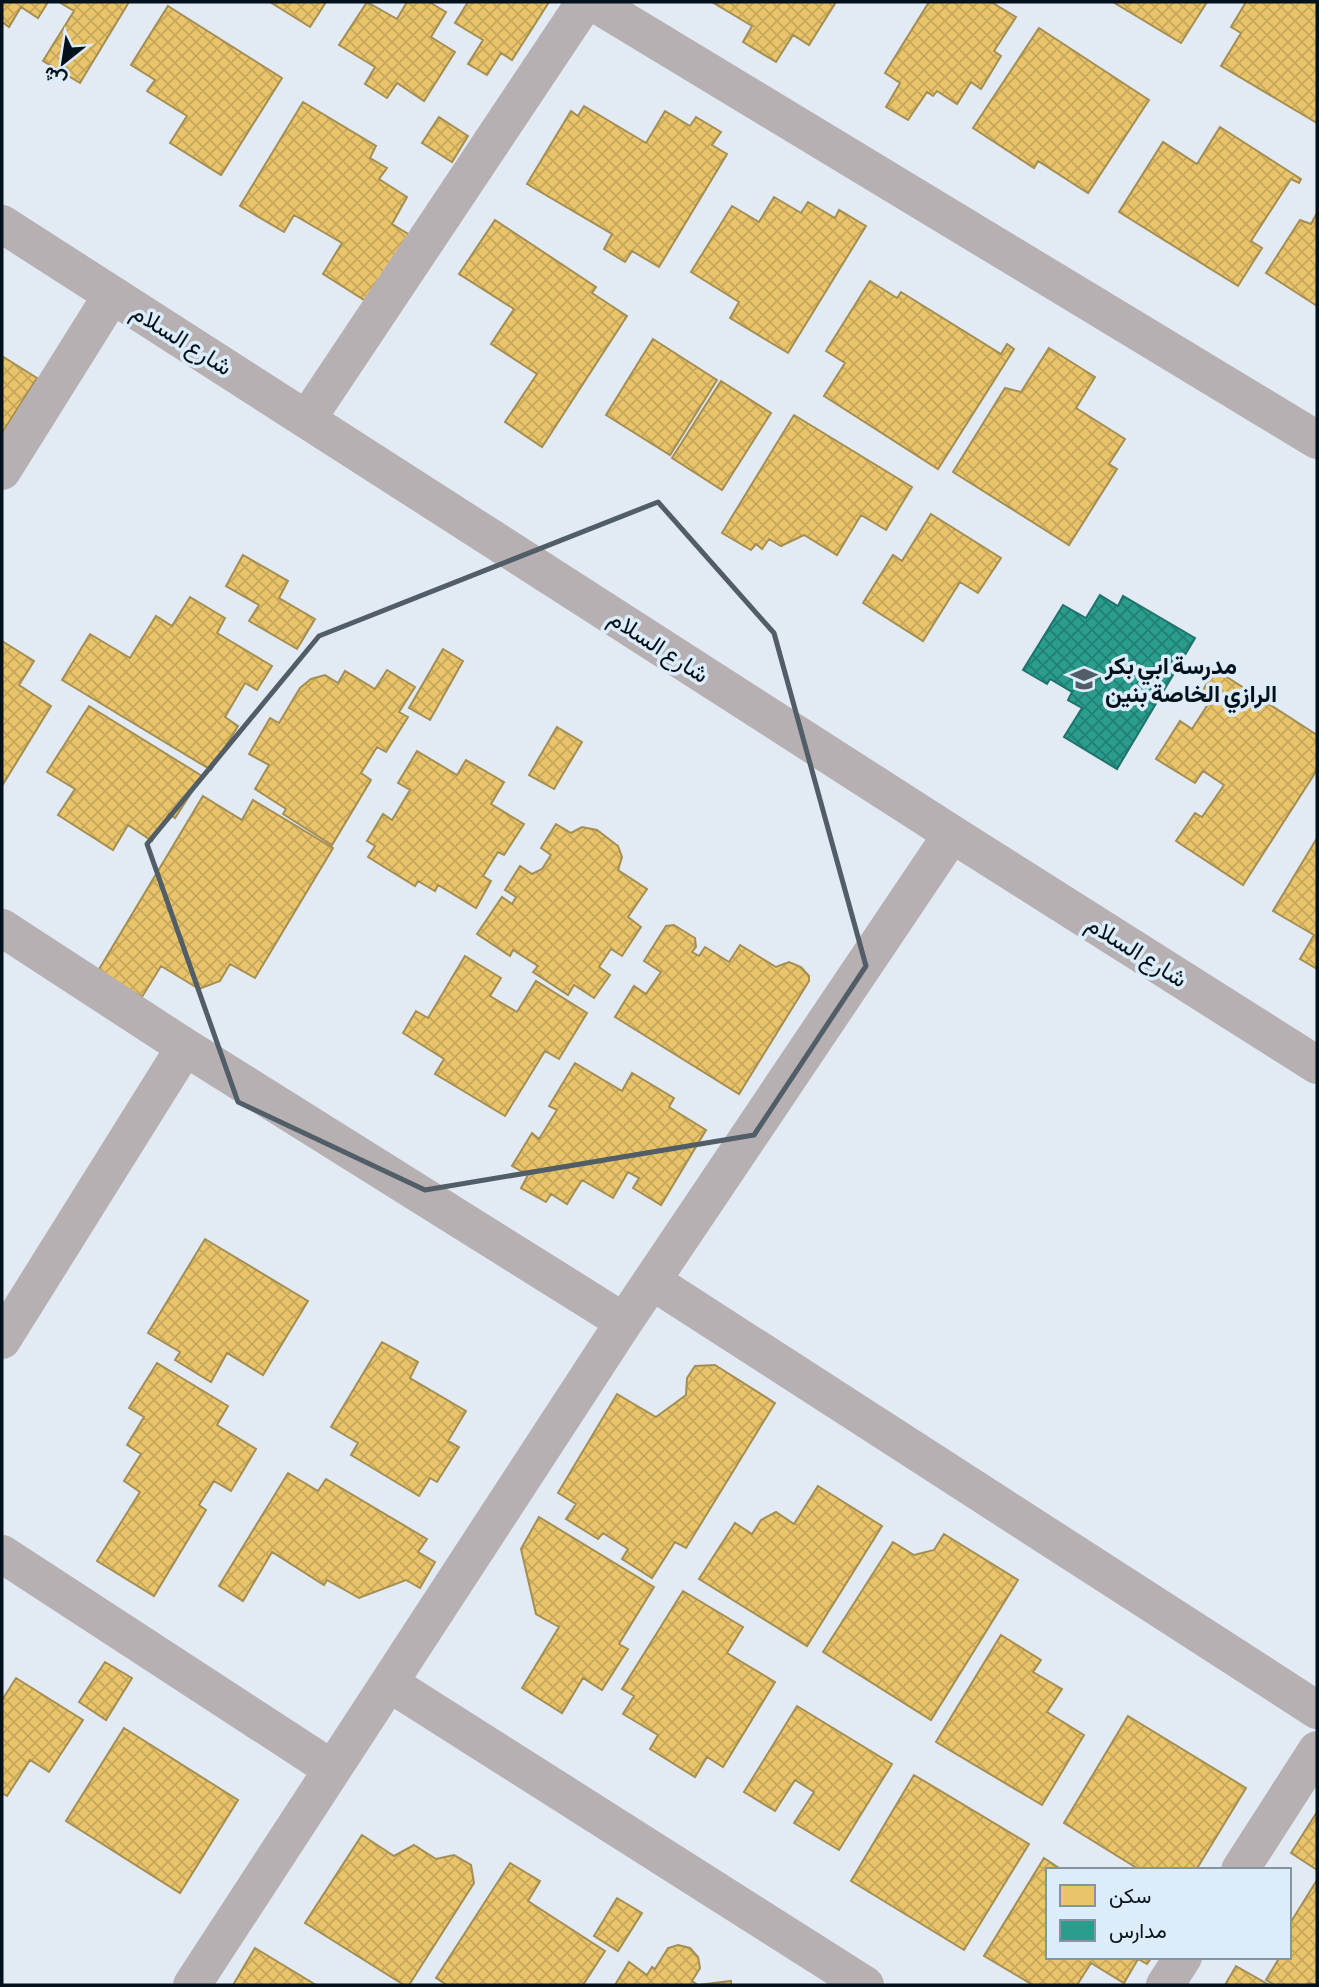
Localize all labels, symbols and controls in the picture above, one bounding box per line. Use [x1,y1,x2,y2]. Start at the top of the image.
north arrow [28,28,98,98]
text: ش [39,62,70,93]
street label: شارع السلام [125,298,237,383]
street label: شارع السلام [603,604,714,691]
place label: مدرسة ابي بكر الرازي الخاصة بنين [1104,652,1277,714]
school or university icon: مدرسة ابي بكر الرازي الخاصة بنين [1069,664,1099,694]
street label: شارع السلام [1080,910,1192,995]
legend [1046,1868,1291,1959]
text: سكن [1109,1883,1151,1908]
text: مدارس [1109,1918,1167,1944]

